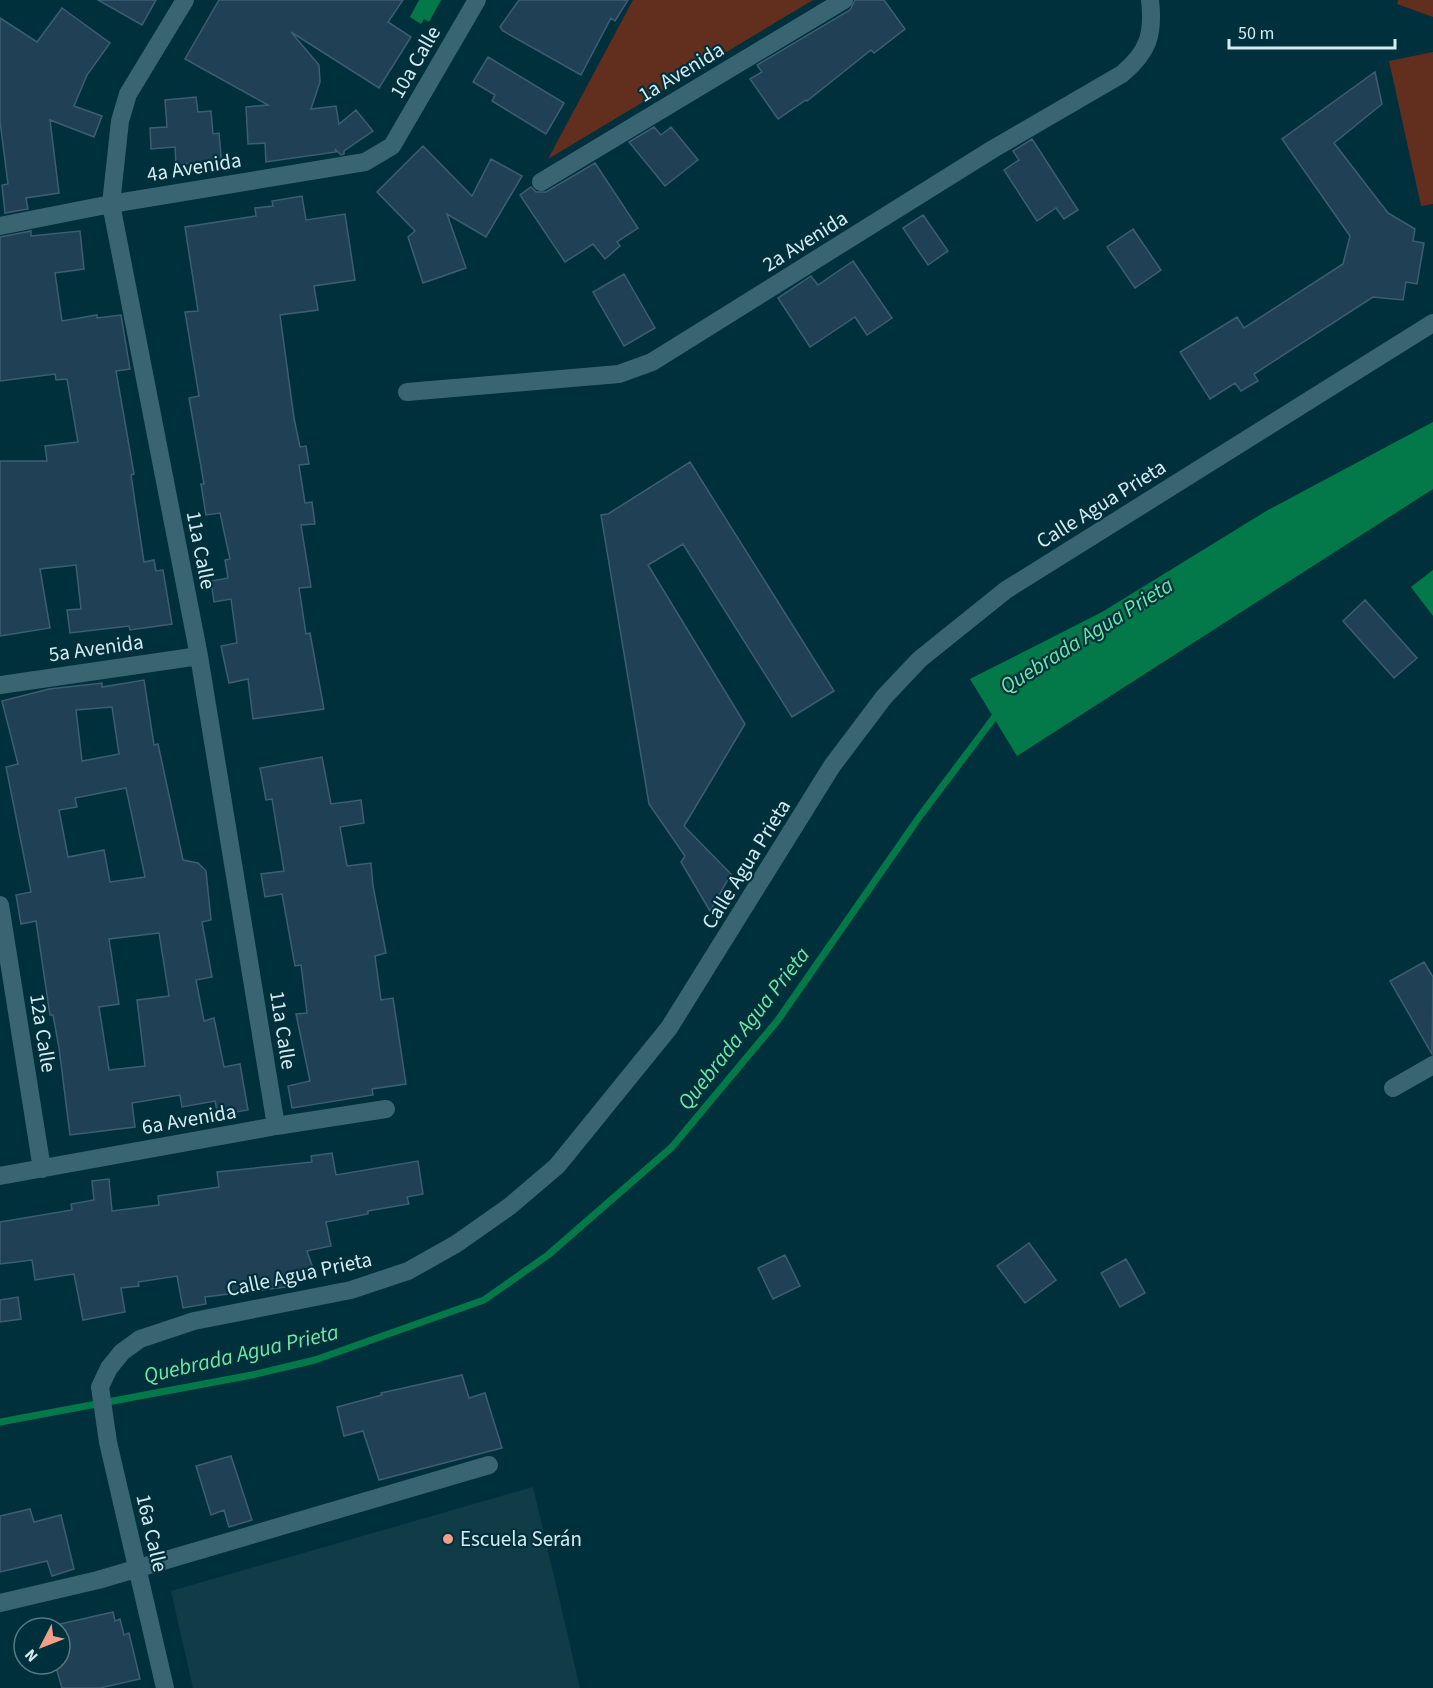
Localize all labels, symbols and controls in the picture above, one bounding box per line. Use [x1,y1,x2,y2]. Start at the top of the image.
scale bar [1229,12,1396,50]
street label: 10a Calle [382,20,448,104]
text: 50 m [1238,21,1274,46]
street label: 1a Avenida [632,35,730,109]
street label: 4a Avenida [144,145,244,189]
street label: 2a Avenida [757,203,853,279]
street label: Calle Agua Prieta [1030,452,1172,556]
street label: 11a Calle [179,508,223,592]
water label: Quebrada Agua Prieta [994,569,1180,702]
street label: 5a Avenida [47,626,145,670]
street label: Calle Agua Prieta [694,793,798,935]
water label: Quebrada Agua Prieta [670,940,818,1117]
street label: 11a Calle [262,988,304,1072]
street label: 12a Calle [22,991,64,1075]
street label: 6a Avenida [139,1096,239,1142]
street label: Calle Agua Prieta [224,1244,374,1304]
water label: Quebrada Agua Prieta [141,1316,342,1392]
street label: 16a Calle [128,1491,176,1575]
place label: Escuela Serán [460,1524,582,1554]
marker: Escuela Serán [441,1532,455,1546]
north arrow [12,1616,72,1676]
text: N [20,1644,43,1667]

